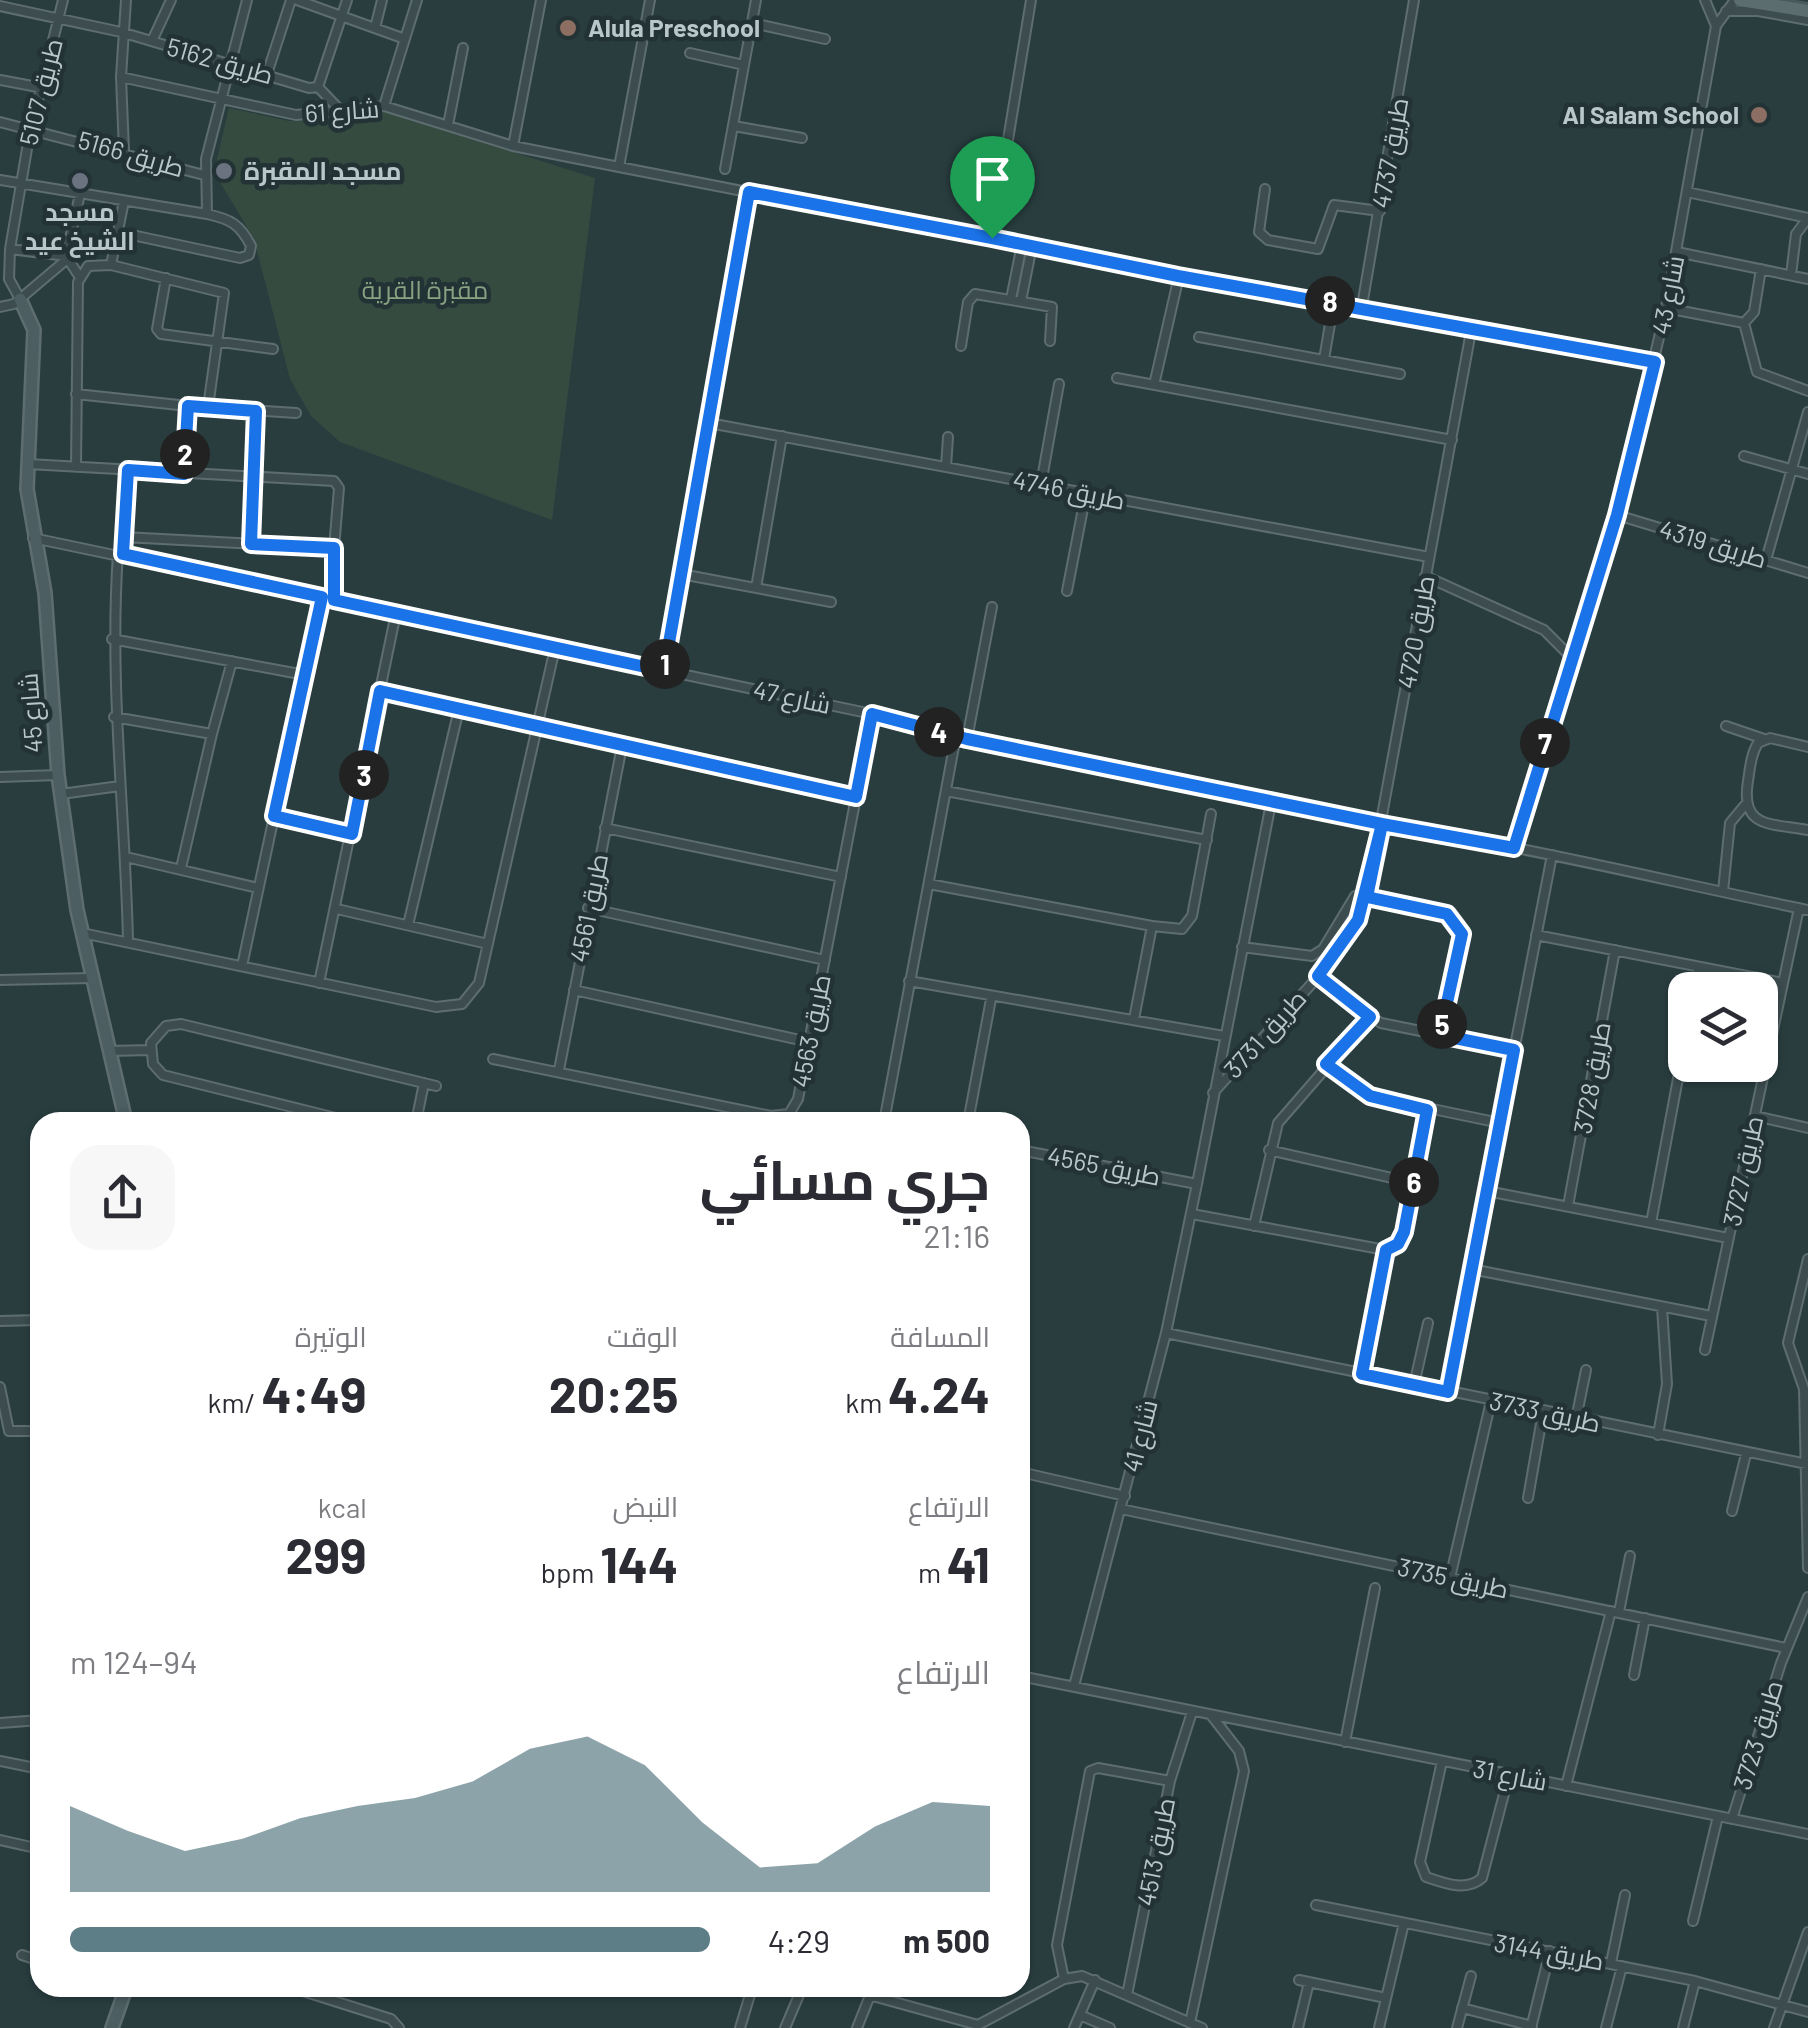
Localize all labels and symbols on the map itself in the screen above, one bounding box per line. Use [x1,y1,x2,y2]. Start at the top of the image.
place label: Alula Preschool [588,12,760,42]
marker: Alula Preschool [557,17,579,39]
street label: طريق 5162 [163,31,277,91]
street label: طريق 5107 [12,35,70,149]
street label: شارع 61 [304,92,380,131]
street label: طريق 4737 [1365,95,1415,211]
place label: Al Salam School [1562,99,1739,129]
marker: Al Salam School [1748,104,1770,126]
street label: طريق 5166 [74,124,188,184]
pin [950,136,1035,239]
place label: مسجد المقبرة [244,155,402,186]
marker: مسجد المقبرة [213,160,235,182]
marker: مسجد الشيخ عيد [69,170,91,192]
place label: مسجد الشيخ عيد [25,196,135,258]
street label: شارع 43 [1645,253,1692,338]
park label: مقبرة القرية [362,274,488,305]
pin: 8 [1305,276,1355,326]
pin: 2 [160,429,210,479]
street label: طريق 4746 [1010,463,1128,517]
street label: طريق 4319 [1656,513,1770,575]
street label: طريق 4720 [1390,573,1442,691]
pin: 1 [640,639,690,689]
street label: شارع 45 [12,672,51,754]
street label: شارع 47 [750,673,834,722]
pin: 4 [914,707,964,757]
pin: 7 [1520,718,1570,768]
pin: 3 [339,750,389,800]
street label: طريق 4561 [563,851,615,965]
street label: طريق 4563 [784,972,838,1090]
street label: طريق 3731 [1217,983,1313,1085]
pin: 5 [1417,999,1467,1049]
street label: طريق 3728 [1566,1019,1618,1137]
street label: طريق 3727 [1716,1113,1770,1229]
street label: طريق 4565 [1045,1139,1163,1193]
pin: 6 [1389,1157,1439,1207]
street label: طريق 3733 [1487,1385,1603,1439]
street label: شارع 41 [1116,1396,1165,1476]
street label: طريق 3735 [1395,1551,1511,1605]
street label: طريق 3723 [1726,1676,1790,1794]
street label: شارع 31 [1470,1752,1550,1799]
street label: طريق 4513 [1130,1795,1182,1909]
street label: طريق 3144 [1491,1927,1607,1977]

